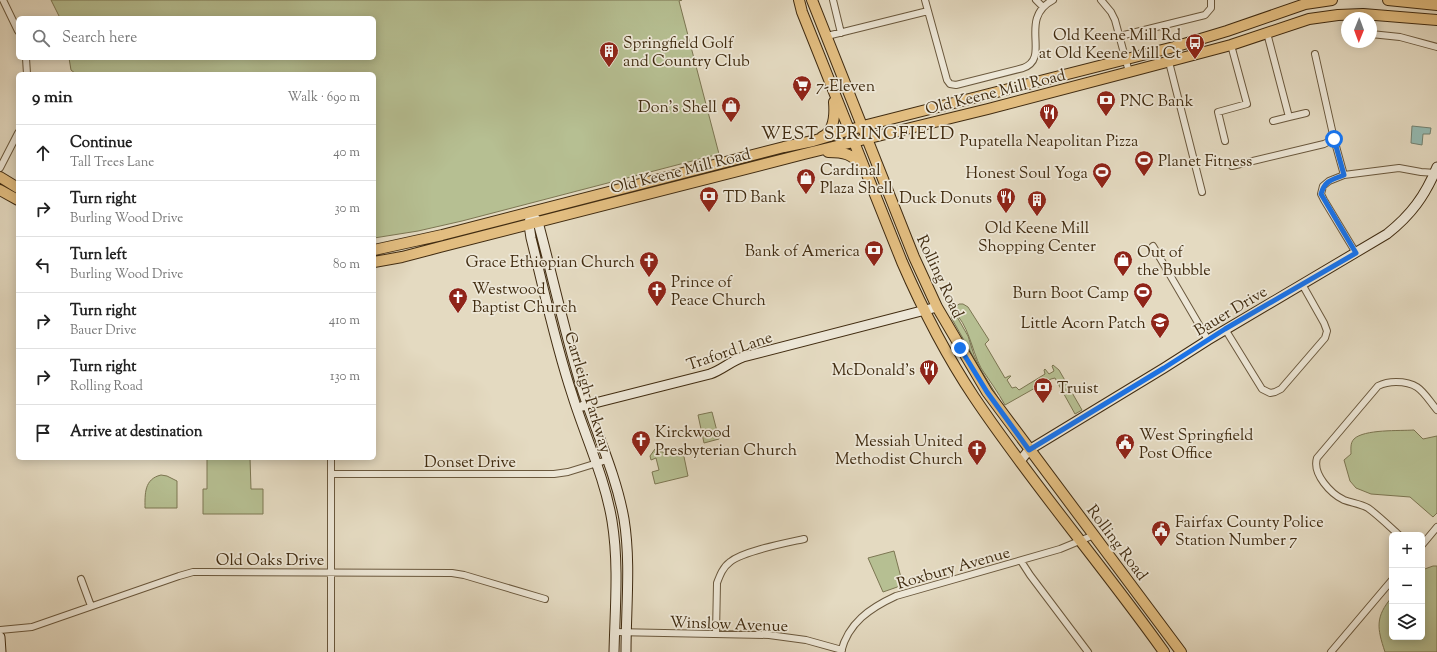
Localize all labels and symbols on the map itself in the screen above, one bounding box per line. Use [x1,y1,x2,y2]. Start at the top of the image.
north arrow [1341,12,1377,48]
place label: Old Keene Mill Rd at Old Keene Mill Ct [1039,25,1182,66]
bus stop icon: Old Keene Mill Rd at Old Keene Mill Ct [1184,32,1206,60]
place label: Springfield Golf and Country Club [623,33,750,74]
building icon: Springfield Golf and Country Club [598,40,620,68]
street label: Old Keene Mill Road [923,65,1068,122]
supermarket icon: 7-Eleven [791,74,813,102]
place label: 7-Eleven [816,76,876,99]
bank icon: PNC Bank [1095,89,1117,117]
place label: PNC Bank [1120,91,1194,114]
shop icon: Don's Shell [720,95,742,123]
place label: Don's Shell [638,97,718,120]
restaurant icon: Pupatella Neapolitan Pizza [1038,102,1060,130]
district label: WEST SPRINGFIELD [761,122,955,148]
route start [1325,130,1343,148]
place label: Pupatella Neapolitan Pizza [960,131,1139,154]
street label: Old Keene Mill Road [608,144,753,201]
sports icon: Planet Fitness [1133,149,1155,177]
place label: Planet Fitness [1158,151,1252,174]
place label: Cardinal Plaza Shell [820,160,893,201]
sports icon: Honest Soul Yoga [1091,161,1113,189]
place label: Honest Soul Yoga [966,163,1089,186]
shop icon: Cardinal Plaza Shell [795,167,817,195]
bank icon: TD Bank [698,185,720,213]
restaurant icon: Duck Donuts [995,186,1017,214]
place label: TD Bank [723,187,786,210]
place label: Duck Donuts [899,188,992,211]
building icon: Old Keene Mill Shopping Center [1026,189,1048,217]
place label: Old Keene Mill Shopping Center [978,218,1096,259]
street label: Rolling Road [909,232,968,323]
bank icon: Bank of America [863,239,885,267]
place label: Bank of America [745,241,861,264]
place label: Out of the Bubble [1137,242,1211,283]
shop icon: Out of the Bubble [1112,249,1134,277]
church icon: Grace Ethiopian Church [638,250,660,278]
place label: Grace Ethiopian Church [466,252,636,275]
place label: Prince of Peace Church [671,272,767,313]
place label: Westwood Baptist Church [472,279,578,320]
church icon: Prince of Peace Church [646,279,668,307]
sports icon: Burn Boot Camp [1132,281,1154,309]
street label: Bauer Drive [1190,281,1272,343]
place label: Burn Boot Camp [1012,283,1129,306]
church icon: Westwood Baptist Church [447,286,469,314]
school or university icon: Little Acorn Patch [1149,311,1171,339]
place label: Little Acorn Patch [1021,313,1147,336]
street label: Traford Lane [684,327,776,378]
street label: Carrleigh Parkway [557,329,616,456]
route end [951,339,969,357]
restaurant icon: McDonald's [918,358,940,386]
place label: McDonald's [832,360,915,383]
bank icon: Truist [1032,376,1054,404]
place label: Truist [1057,378,1099,401]
place label: Kirckwood Presbyterian Church [655,422,798,463]
place label: West Springfield Post Office [1139,425,1253,466]
church icon: Kirckwood Presbyterian Church [630,429,652,457]
place label: Messiah United Methodist Church [835,431,964,472]
public building icon: West Springfield Post Office [1114,432,1136,460]
church icon: Messiah United Methodist Church [966,438,988,466]
street label: Donset Drive [424,452,516,475]
street label: Rolling Road [1080,501,1152,586]
place label: Fairfax County Police Station Number 7 [1175,512,1324,553]
public building icon: Fairfax County Police Station Number 7 [1150,519,1172,547]
street label: Roxbury Avenue [894,542,1013,597]
street label: Old Oaks Drive [216,550,324,573]
street label: Winslow Avenue [669,612,789,639]

